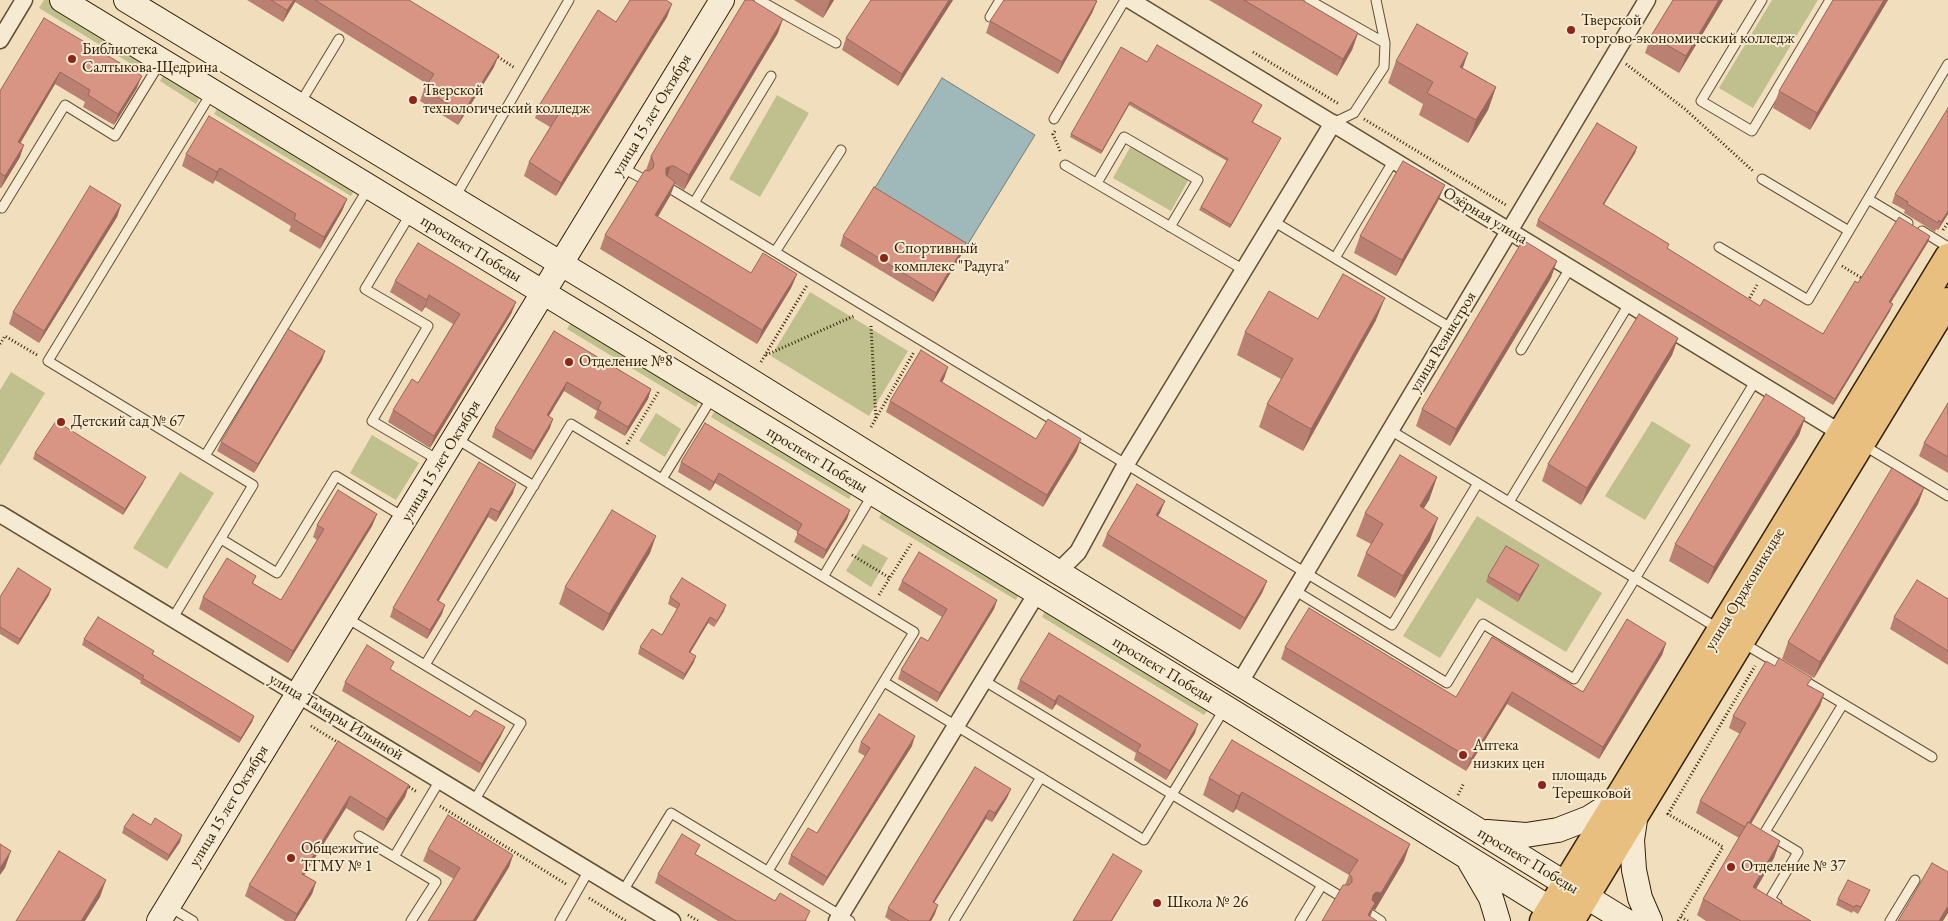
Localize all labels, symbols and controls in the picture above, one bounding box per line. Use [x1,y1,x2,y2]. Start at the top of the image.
place label: Тверской торгово-экономический колледж [1581,11,1795,49]
marker: Тверской торгово-экономический колледж [1565,24,1577,36]
place label: Библиотека Салтыкова-Щедрина [82,40,218,78]
street label: улица 15 лет Октября [608,51,696,179]
marker: Библиотека Салтыкова-Щедрина [66,53,78,65]
place label: Тверской технологический колледж [423,81,590,119]
marker: Тверской технологический колледж [407,94,419,106]
street label: Озёрная улица [1439,183,1531,249]
street label: проспект Победы [417,211,525,287]
place label: Спортивный комплекс "Радуга" [894,239,1009,277]
marker: Спортивный комплекс "Радуга" [878,252,890,264]
street label: улица Резинстроя [1405,288,1481,396]
place label: Отделение №8 [579,352,673,372]
marker: Отделение №8 [563,356,575,368]
street label: улица 15 лет Октября [397,397,485,525]
place label: Детский сад № 67 [71,412,185,432]
marker: Детский сад № 67 [55,416,67,428]
street label: проспект Победы [763,422,871,498]
street label: улица Орджоникидзе [1701,524,1789,654]
street label: проспект Победы [1109,632,1217,708]
street label: улица Тамары Ильиной [265,669,407,765]
place label: Аптека низких цен [1473,736,1545,774]
street label: улица 15 лет Октября [185,742,273,870]
marker: Аптека низких цен [1457,749,1469,761]
place label: площадь Терешковой [1552,766,1631,804]
marker: площадь Терешковой [1536,779,1548,791]
street label: проспект Победы [1474,823,1582,899]
place label: Общежитие ТГМУ № 1 [301,839,379,877]
marker: Общежитие ТГМУ № 1 [285,852,297,864]
place label: Отделение № 37 [1741,857,1845,877]
marker: Отделение № 37 [1725,861,1737,873]
place label: Школа № 26 [1167,893,1248,913]
marker: Школа № 26 [1151,897,1163,909]

